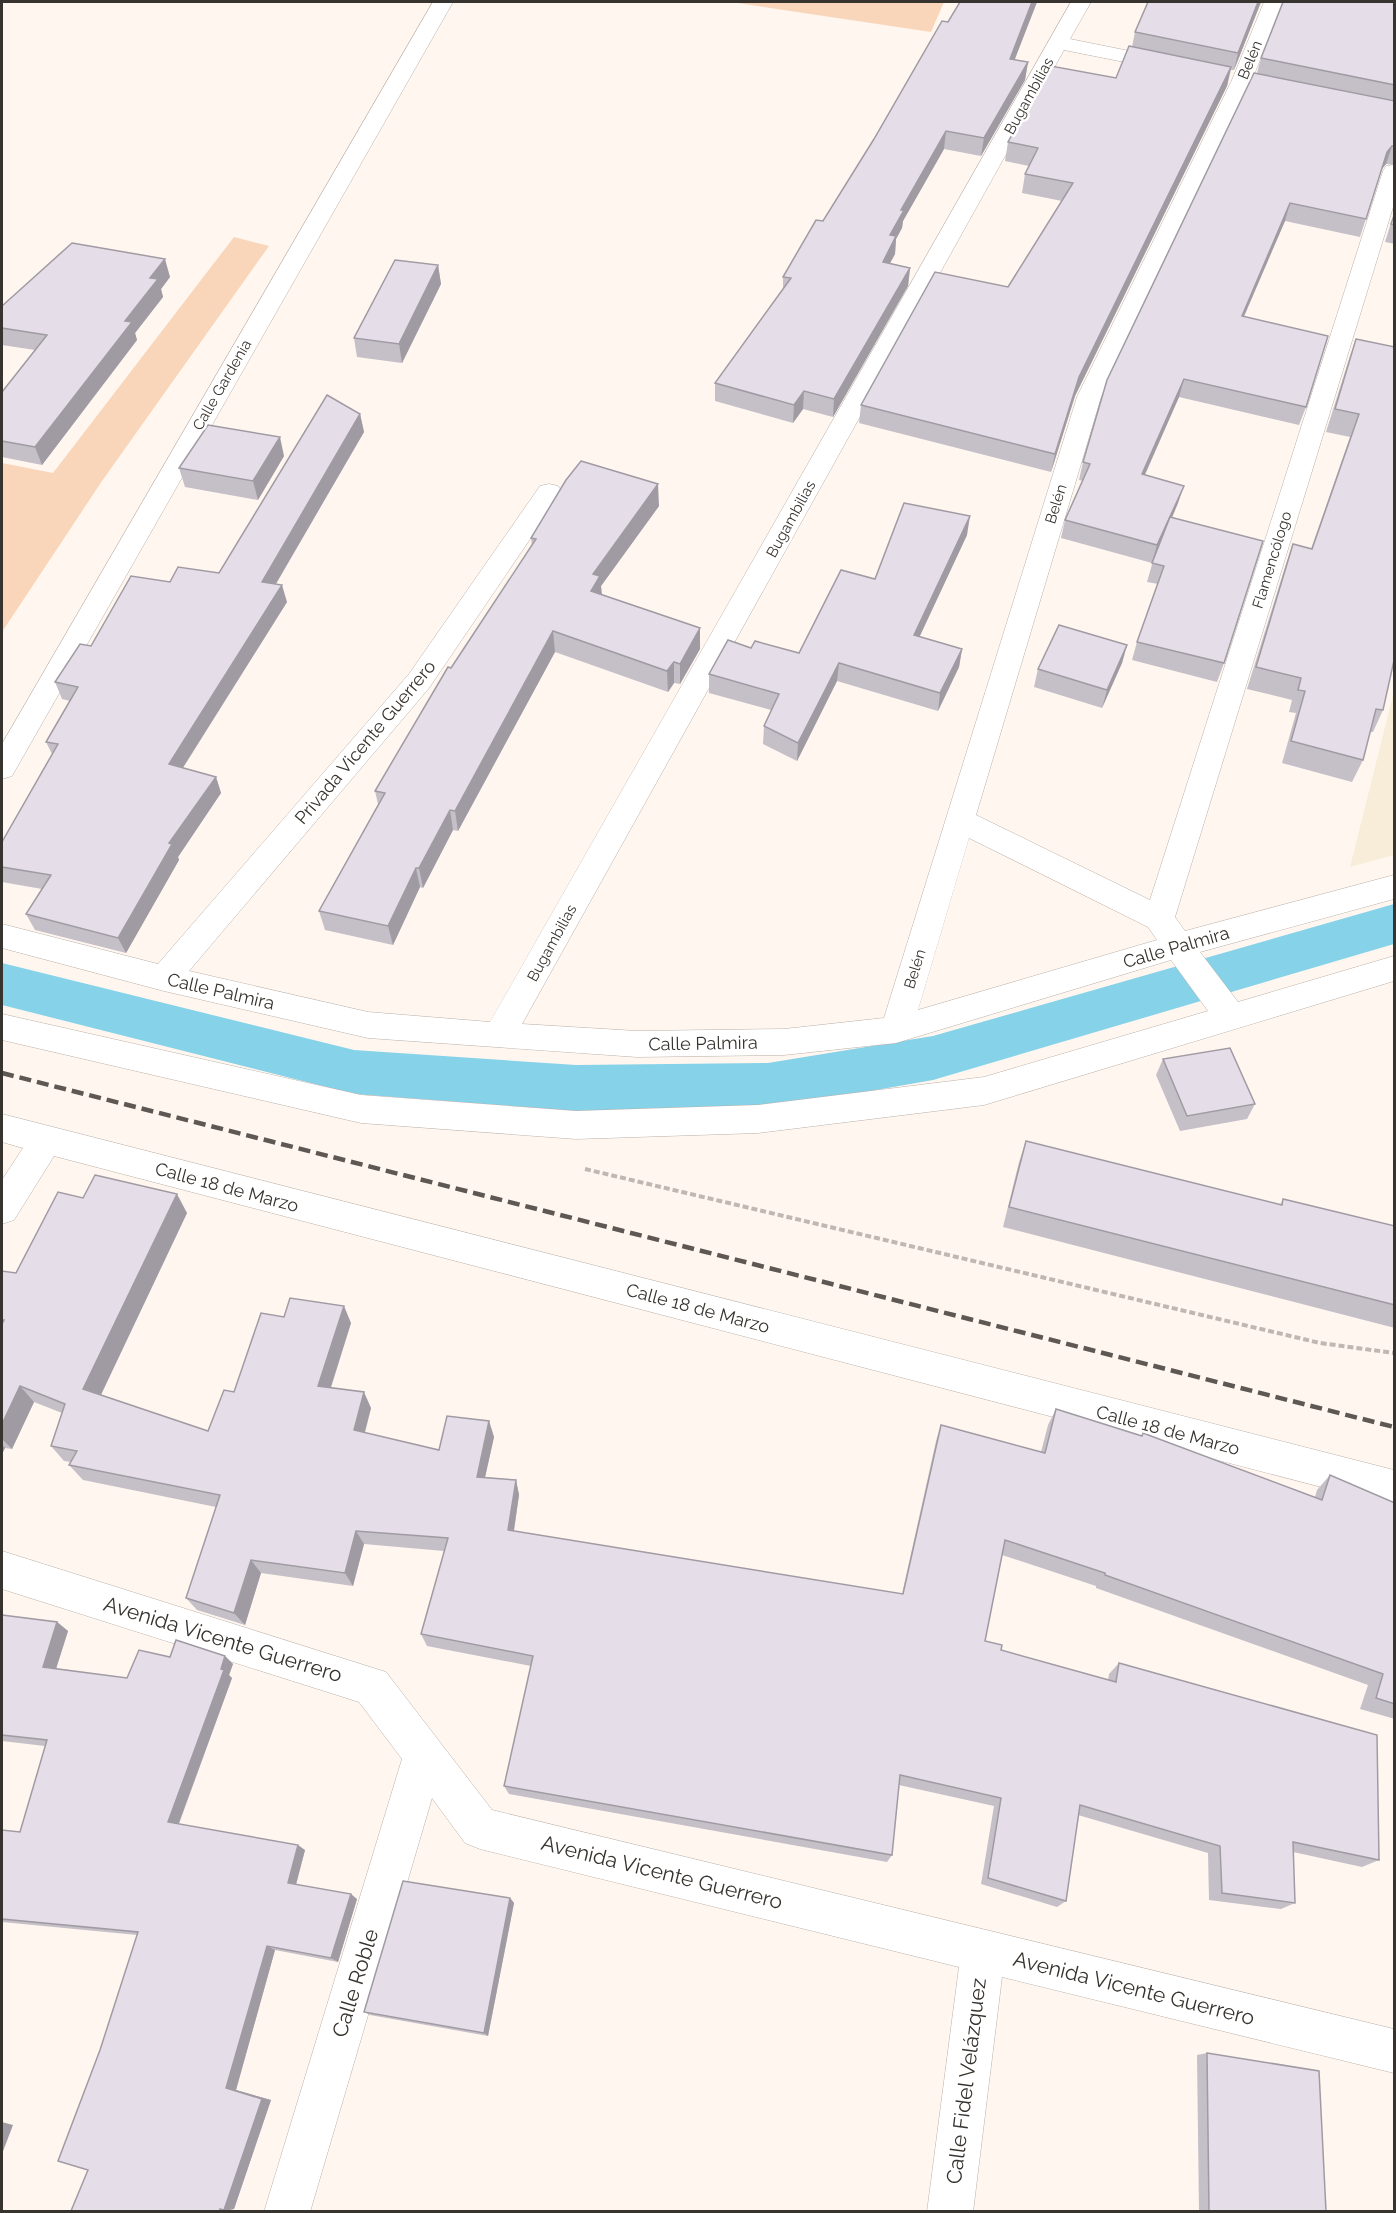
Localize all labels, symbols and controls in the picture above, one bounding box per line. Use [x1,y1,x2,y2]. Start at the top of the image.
street label: Belén [1234,38,1266,82]
street label: Bugambilias [1000,54,1058,138]
street label: Calle Gardenia [189,337,255,433]
street label: Bugambilias [762,477,820,561]
street label: Belén [1041,482,1071,526]
street label: Flamencólogo [1249,509,1295,611]
street label: Privada Vicente Guerrero [290,656,440,828]
street label: Bugambilias [523,901,581,985]
street label: Calle Palmira [1120,922,1232,972]
street label: Belén [900,947,930,991]
street label: Calle Palmira [165,968,277,1014]
street label: Calle Palmira [648,1032,758,1054]
street label: Calle 18 de Marzo [153,1158,301,1216]
street label: Calle 18 de Marzo [624,1279,772,1337]
street label: Calle 18 de Marzo [1094,1401,1242,1459]
street label: Avenida Vicente Guerrero [101,1591,345,1687]
street label: Avenida Vicente Guerrero [539,1830,785,1914]
street label: Calle Roble [327,1926,383,2040]
street label: Avenida Vicente Guerrero [1011,1946,1257,2030]
street label: Calle Fidel Velázquez [941,1977,991,2185]

